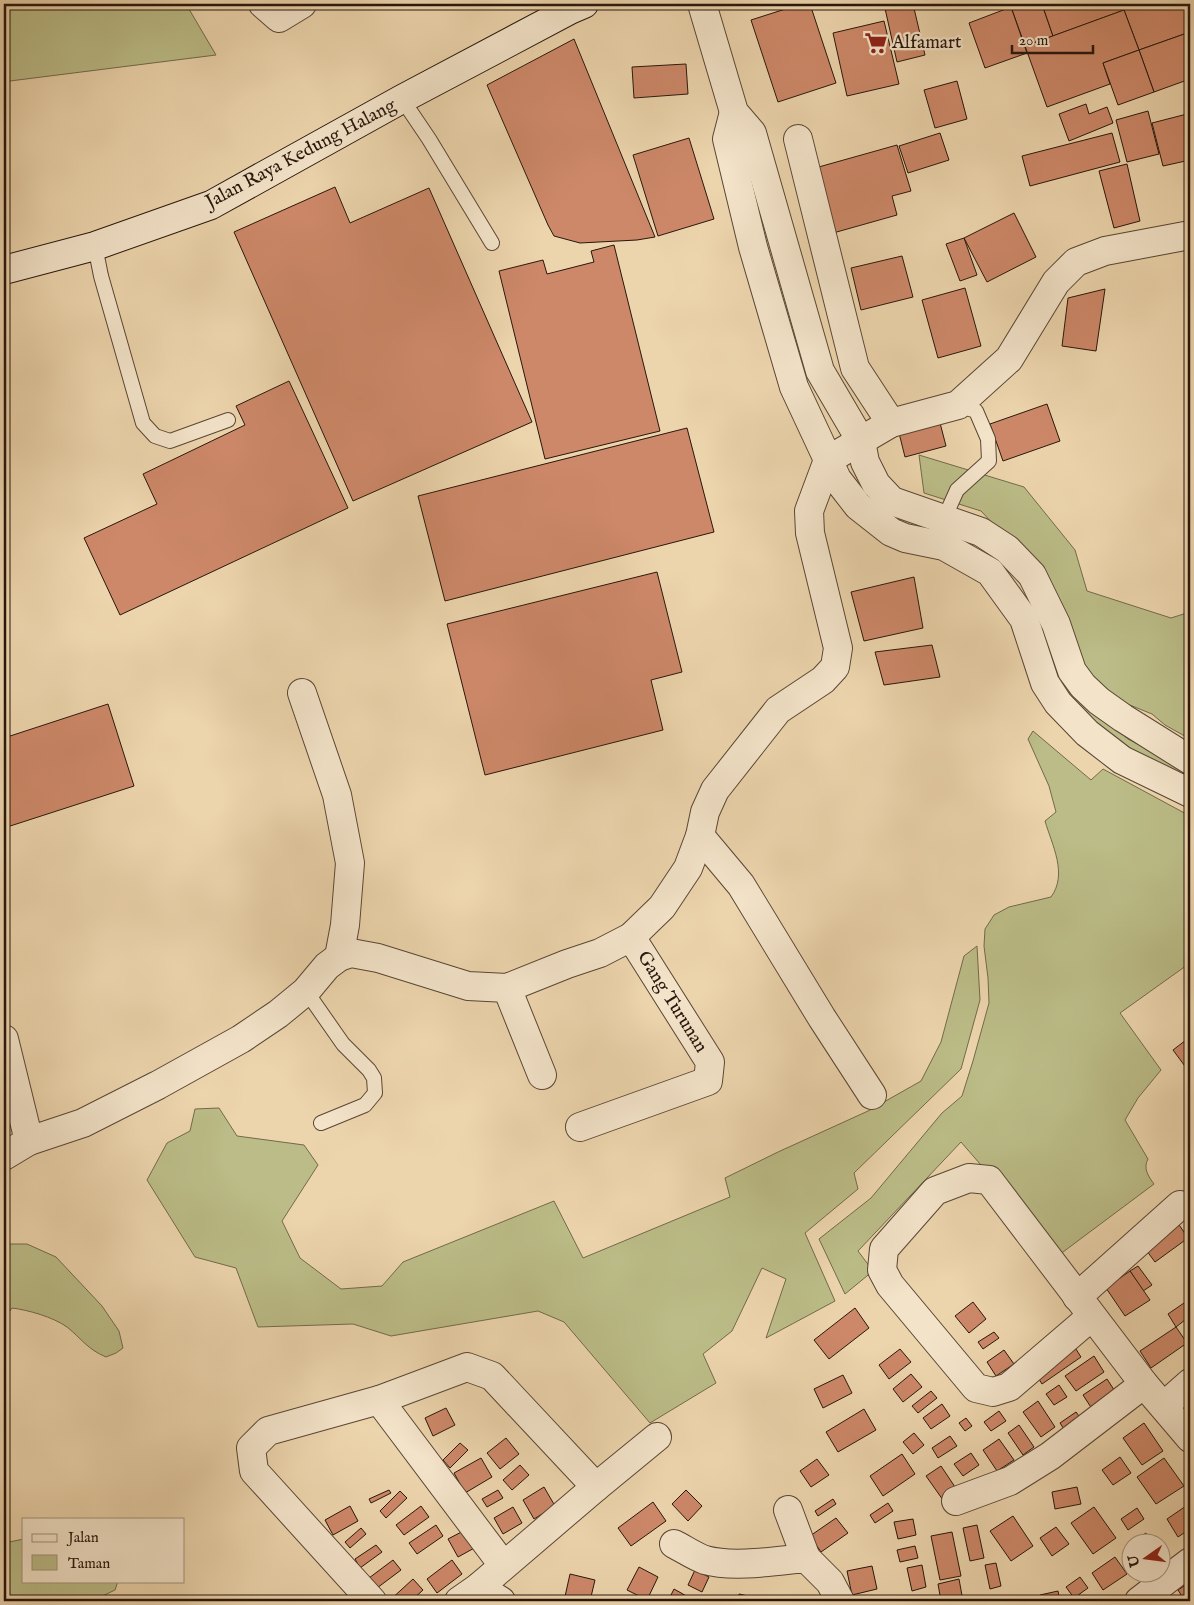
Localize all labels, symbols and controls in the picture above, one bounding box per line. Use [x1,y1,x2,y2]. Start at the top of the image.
scale bar [1012,22,1093,54]
supermarket icon: Alfamart [863,30,889,56]
place label: Alfamart [891,31,962,55]
text: 20 m [1019,31,1049,50]
street label: Jalan Raya Kedung Halang [200,93,401,215]
street label: Gang Turunan [631,947,713,1057]
legend [22,1518,185,1582]
text: Jalan [66,1528,99,1547]
north arrow [1122,1532,1172,1582]
text: U [1124,1552,1145,1570]
text: Taman [68,1554,110,1573]

